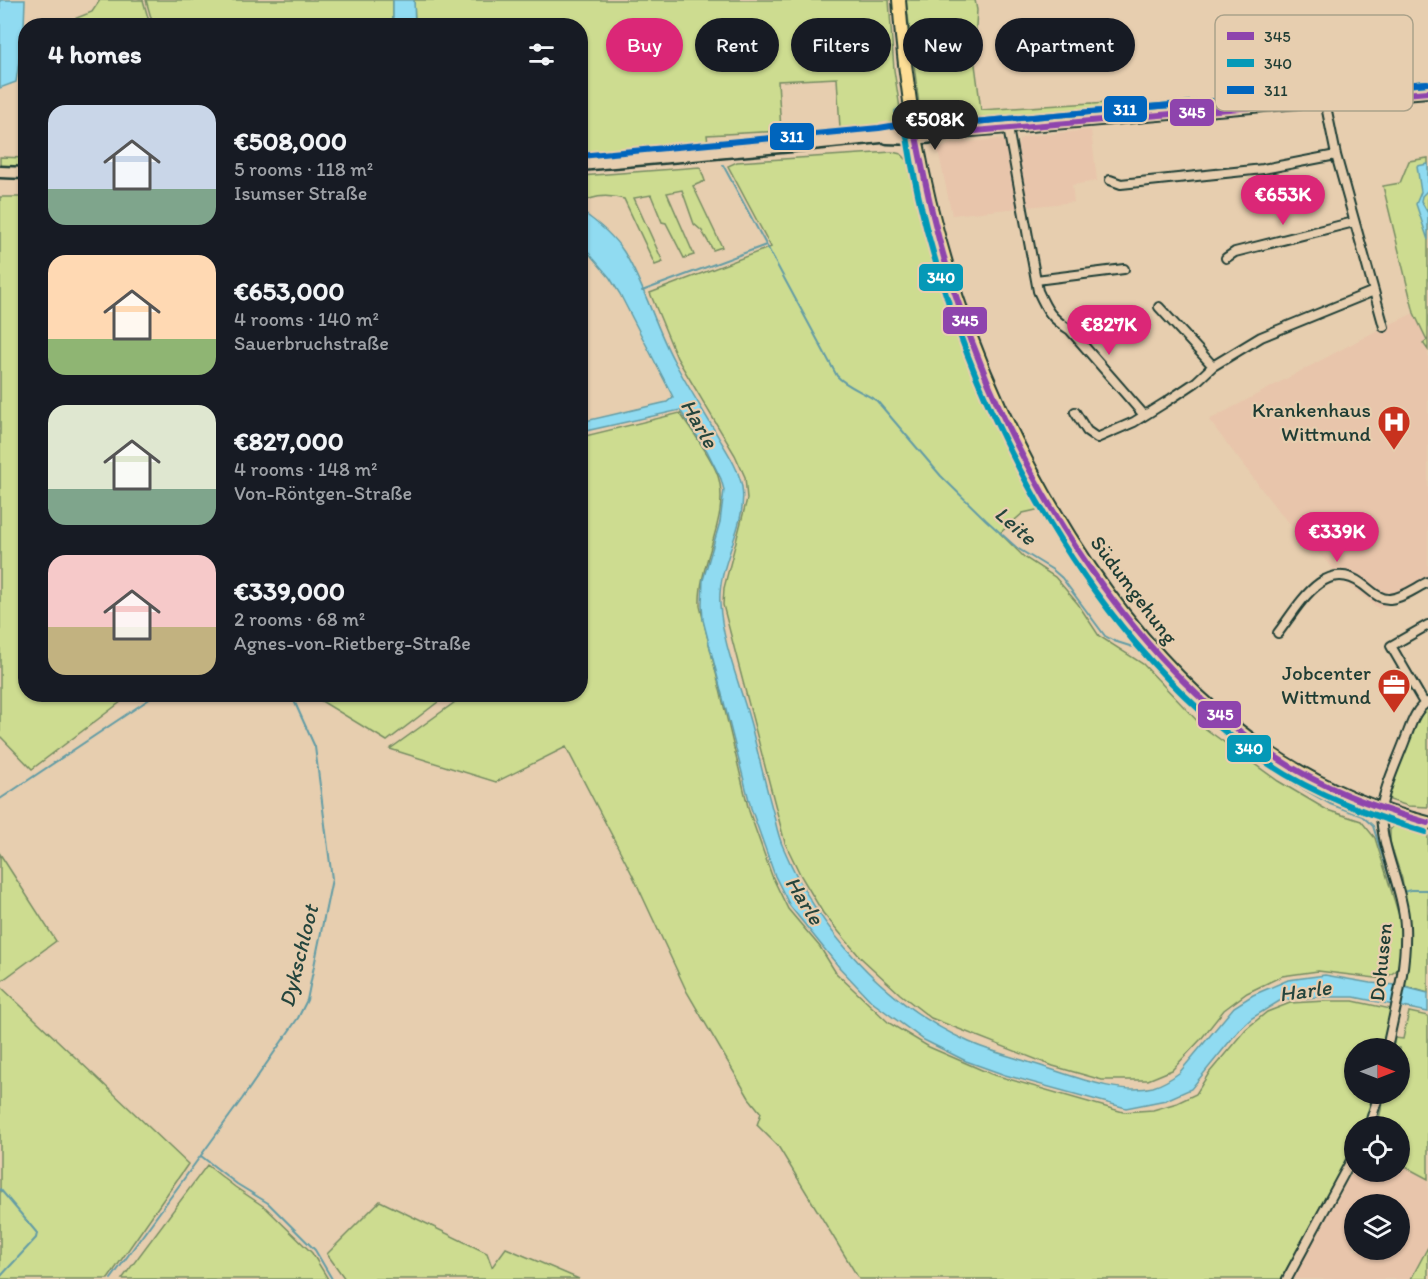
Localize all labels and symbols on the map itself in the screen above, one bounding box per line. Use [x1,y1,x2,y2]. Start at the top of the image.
legend [1215,15,1413,111]
text: 345 [1264,27,1291,46]
text: 340 [1264,54,1292,73]
text: 311 [1264,81,1288,100]
line badge: 311 [1103,95,1148,123]
line badge: 345 [1169,98,1215,127]
pin: €508K [893,100,977,151]
text: 311 [1113,100,1137,119]
text: 345 [1179,103,1206,122]
line badge: 311 [769,122,815,151]
text: 311 [780,127,804,146]
pin: €653K [1241,175,1325,226]
line badge: 340 [918,263,964,292]
text: 340 [927,268,955,287]
pin: €827K [1067,305,1151,356]
line badge: 345 [942,306,988,335]
text: 345 [952,311,979,330]
water label: Harle [675,394,725,454]
place label: Krankenhaus Wittmund [1252,397,1372,446]
hospital icon: Krankenhaus Wittmund [1376,404,1412,451]
water label: Leite [989,500,1043,552]
pin: €339K [1295,512,1379,563]
street label: Südumgehung [1086,531,1183,649]
place label: Jobcenter Wittmund [1281,660,1372,709]
office icon: Jobcenter Wittmund [1376,667,1412,714]
line badge: 345 [1197,700,1242,729]
text: 345 [1207,705,1234,724]
line badge: 340 [1226,734,1272,763]
text: 340 [1235,739,1263,758]
water label: Harle [779,871,831,931]
water label: Dykschloot [273,901,325,1010]
street label: Dohusen [1364,921,1397,1002]
water label: Harle [1277,973,1334,1007]
north arrow [1344,1038,1410,1104]

